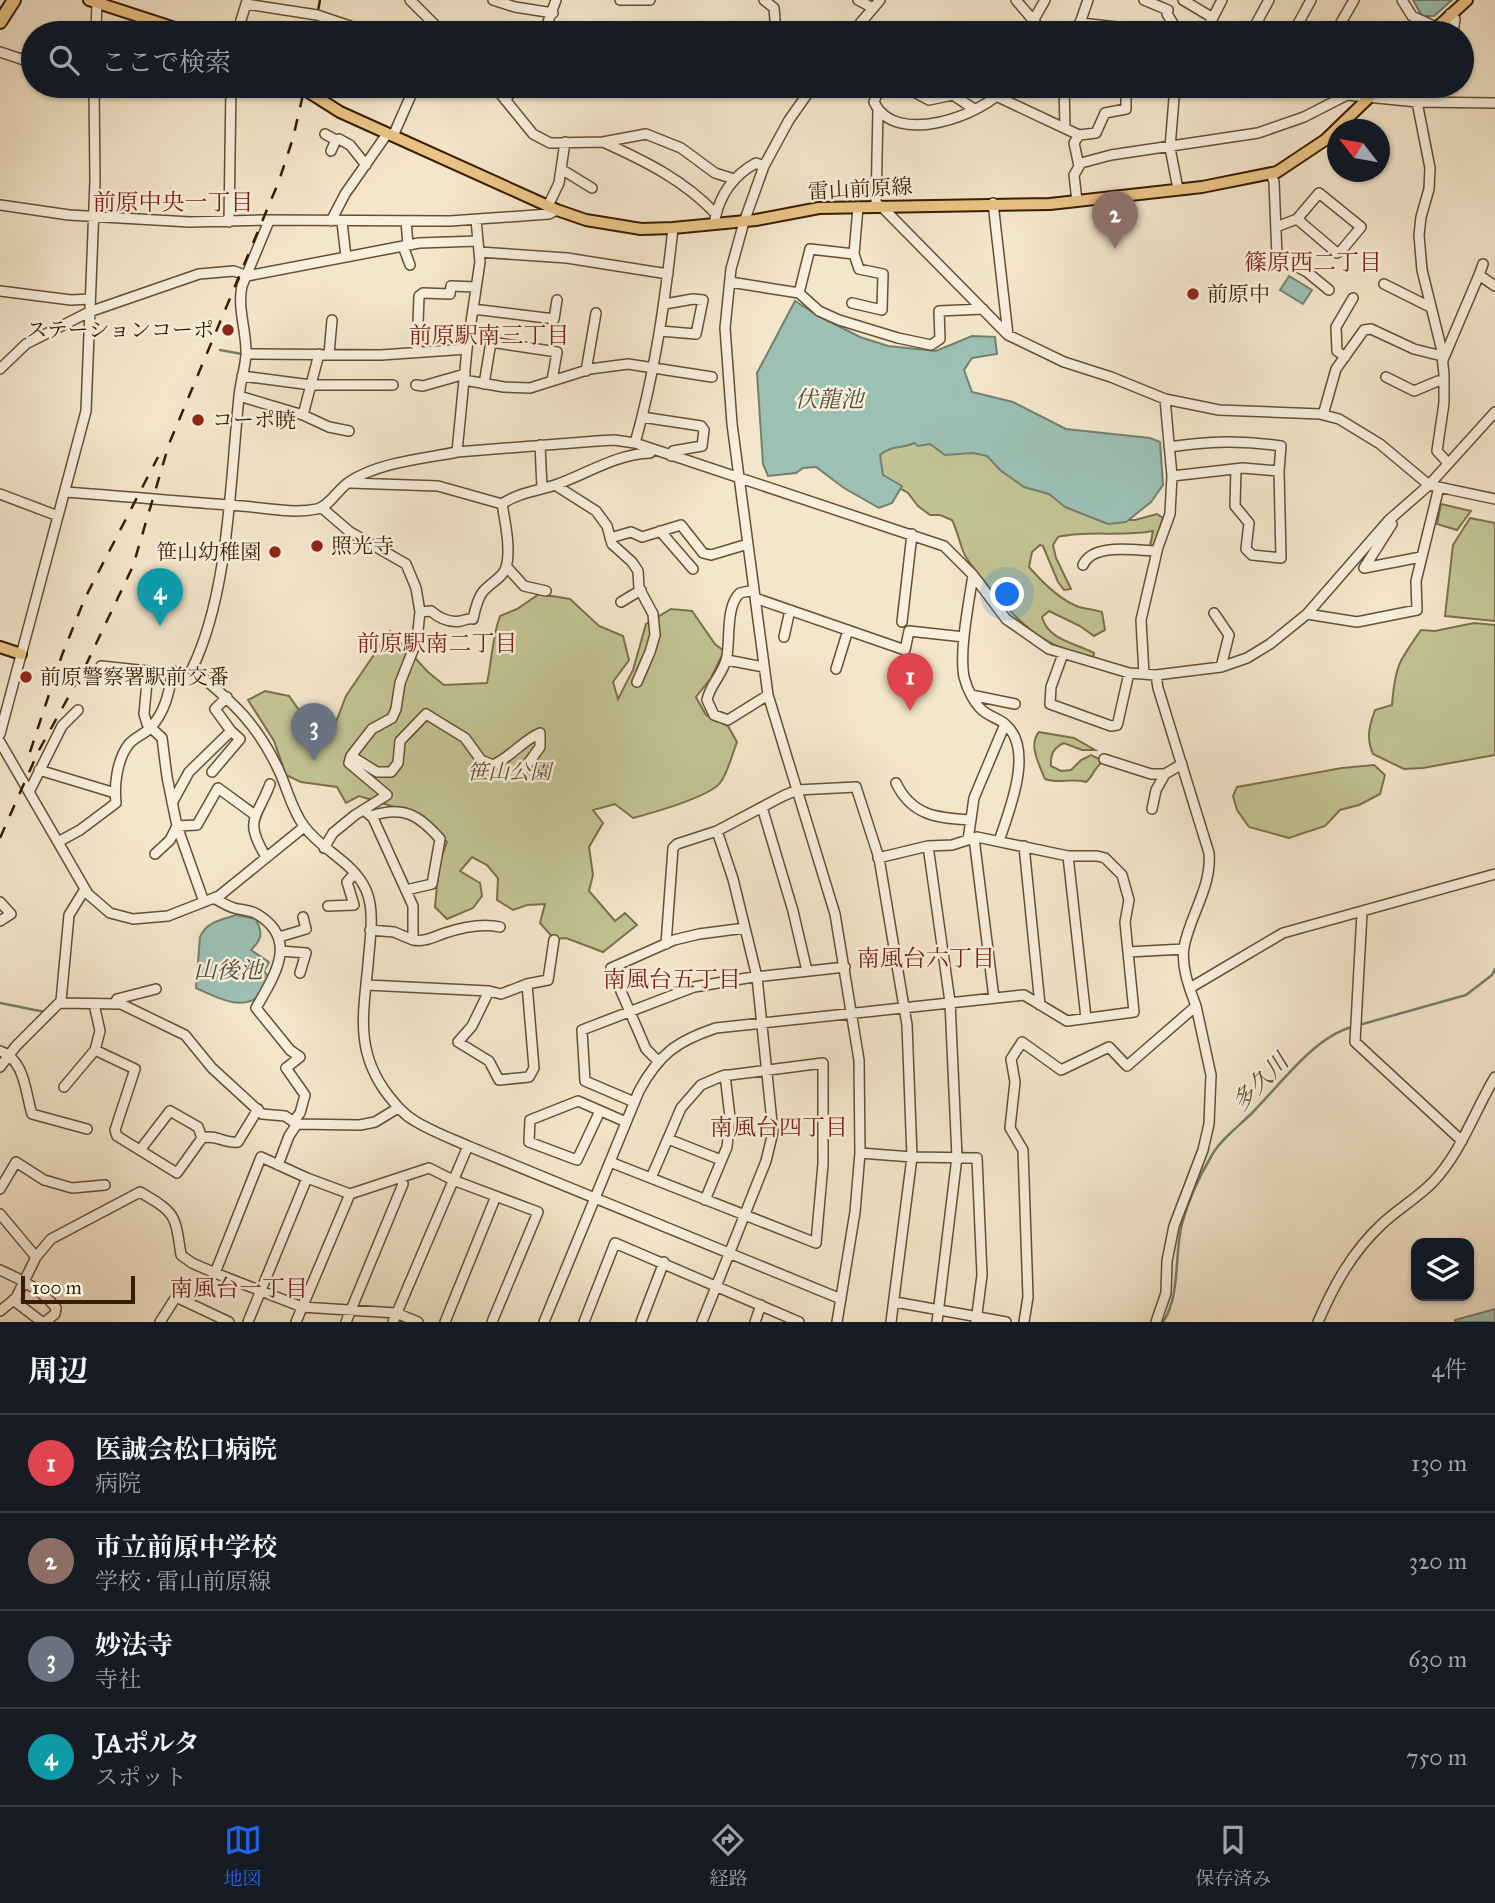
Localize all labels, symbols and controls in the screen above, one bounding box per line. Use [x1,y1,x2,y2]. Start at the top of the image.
search box [21,21,1474,98]
icon: search [45,41,83,79]
text: ここで検索 [101,46,231,78]
north arrow [1327,119,1390,182]
street label: 雷山前原線 [807,173,913,205]
district label: 前原中央一丁目 [93,188,254,216]
pin: 2 [1092,191,1138,249]
district label: 篠原西二丁目 [1244,248,1382,276]
place label: 前原中 [1207,281,1270,307]
marker: 前原中 [1185,286,1201,302]
place label: ステーションコーポ [26,317,214,343]
district label: 前原駅南三丁目 [409,321,570,349]
marker: ステーションコーポ [220,322,236,338]
water label: 伏龍池 [795,385,867,413]
place label: コーポ暁 [212,407,296,433]
marker: コーポ暁 [190,412,206,428]
place label: 照光寺 [331,533,394,559]
marker: 照光寺 [309,538,325,554]
place label: 笹山幼稚園 [156,539,261,565]
marker: 笹山幼稚園 [267,544,283,560]
pin: 4 [137,568,183,626]
your location [990,577,1024,611]
district label: 前原駅南二丁目 [357,629,518,657]
pin: 1 [887,653,933,711]
place label: 前原警察署駅前交番 [40,664,229,690]
marker: 前原警察署駅前交番 [18,669,34,685]
pin: 3 [291,703,337,761]
park label: 笹山公園 [467,759,554,785]
district label: 南風台六丁目 [857,944,995,972]
water label: 山後池 [194,956,266,984]
district label: 南風台五丁目 [603,965,741,993]
water label: 多久川 [1226,1045,1296,1117]
district label: 南風台四丁目 [710,1113,848,1141]
map controls [1411,1238,1474,1301]
button: layers [1411,1238,1474,1301]
scale bar [21,1273,135,1305]
district label: 南風台一丁目 [170,1274,308,1302]
text: 100 m [32,1276,82,1299]
text: 周辺 [28,1353,88,1389]
text: 4件 [1431,1355,1467,1383]
text: 医誠会松口病院 [95,1433,277,1465]
text: 1 [46,1449,56,1477]
text: 130 m [1411,1449,1467,1477]
text: 病院 [95,1469,141,1497]
text: 市立前原中学校 [95,1531,277,1563]
text: 2 [45,1547,57,1575]
text: 320 m [1409,1547,1467,1575]
text: 学校 · 雷山前原線 [95,1567,271,1595]
text: 妙法寺 [95,1629,173,1661]
text: 3 [46,1645,56,1673]
text: 630 m [1408,1645,1467,1673]
text: 寺社 [95,1665,141,1693]
text: JAポルタ [95,1727,200,1759]
text: 4 [45,1743,57,1771]
text: 750 m [1406,1743,1467,1771]
text: スポット [95,1763,187,1791]
tab: 地図 [224,1821,262,1890]
tab: 経路 [709,1821,747,1890]
tab: 保存済み [1195,1821,1271,1890]

